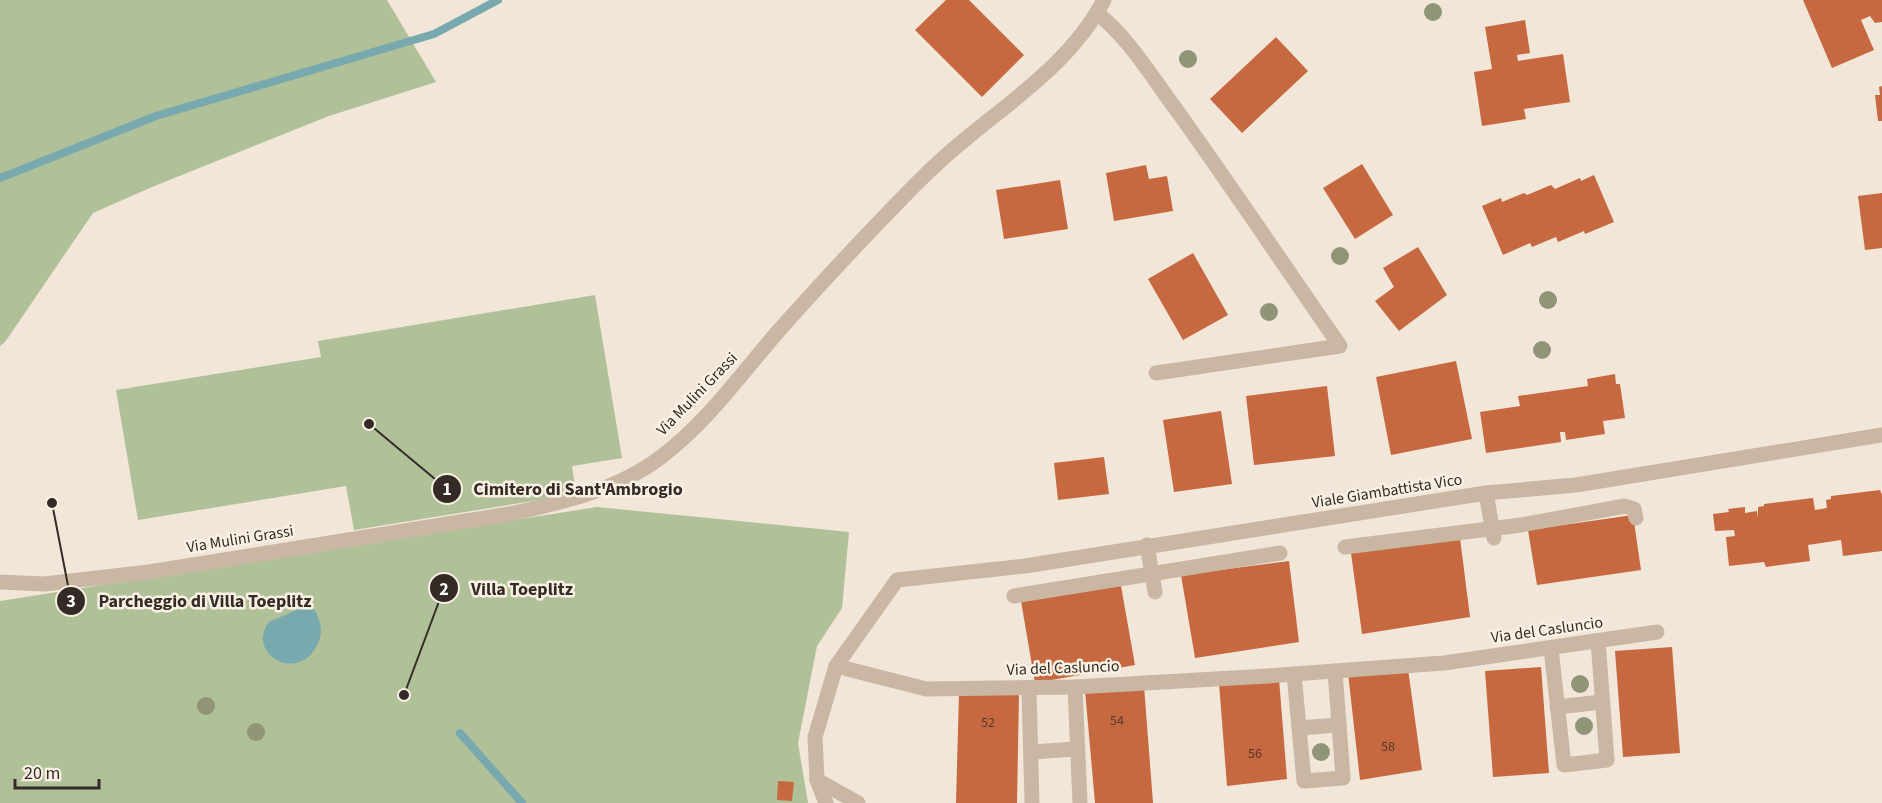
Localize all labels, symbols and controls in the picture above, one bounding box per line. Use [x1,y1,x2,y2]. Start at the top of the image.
street label: Via Mulini Grassi [652,347,742,441]
street label: Viale Giambattista Vico [1310,468,1464,514]
callout: Cimitero di Sant'Ambrogio [432,471,695,507]
text: 1 [442,477,452,502]
text: Cimitero di Sant'Ambrogio [473,477,683,502]
street label: Via Mulini Grassi [185,520,295,558]
callout: Villa Toeplitz [429,570,585,606]
text: 2 [439,577,449,602]
text: Villa Toeplitz [470,577,573,602]
callout: Parcheggio di Villa Toeplitz [56,583,323,619]
text: 3 [66,589,76,614]
text: Parcheggio di Villa Toeplitz [98,589,312,614]
street label: Via del Casluncio [1490,611,1604,649]
street label: Via del Casluncio [1006,655,1120,681]
house number: 54 [1110,711,1124,731]
house number: 52 [981,713,995,733]
house number: 58 [1381,737,1395,757]
house number: 56 [1248,744,1262,764]
scale bar [15,752,99,790]
text: 20 m [24,761,60,786]

